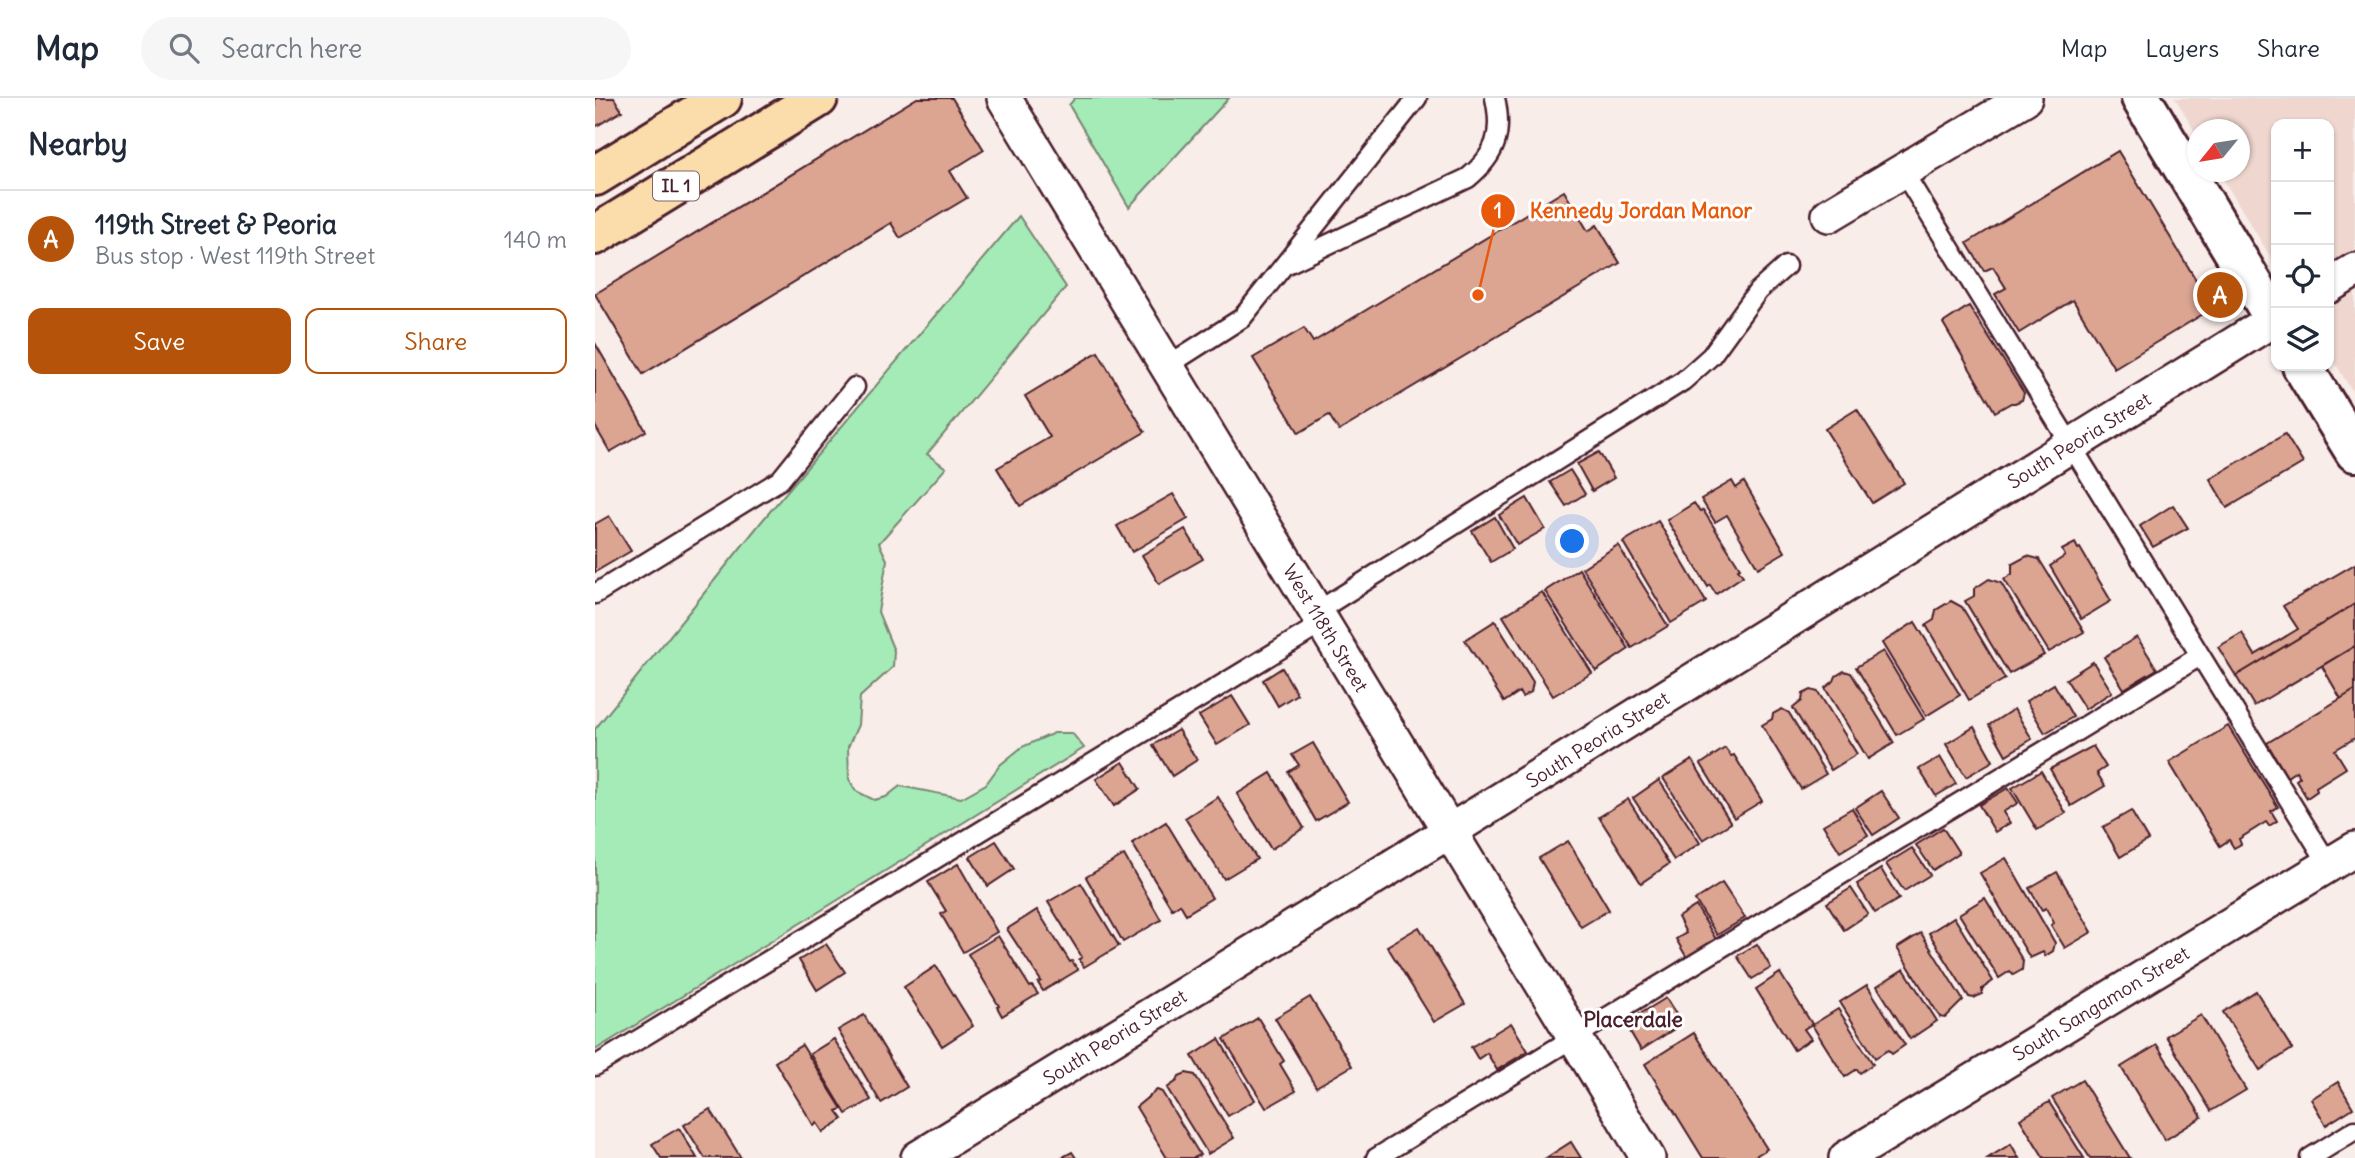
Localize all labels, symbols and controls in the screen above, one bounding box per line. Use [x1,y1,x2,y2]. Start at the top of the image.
search box [141,17,631,80]
text: Map [35,27,99,69]
icon: search [165,29,203,67]
text: Search here [221,32,362,65]
text: Map [2061,33,2107,63]
text: Layers [2145,33,2219,63]
text: Share [2257,33,2320,63]
north arrow [2187,119,2250,182]
map controls [2271,119,2334,371]
button: + [2271,119,2334,182]
text: Nearby [28,125,128,163]
road number: IL 1 [653,172,699,200]
button: − [2271,182,2334,245]
callout: Kennedy Jordan Manor [1480,190,1766,232]
text: 1 [1494,197,1502,224]
text: Kennedy Jordan Manor [1530,197,1753,224]
text: 119th Street & Peoria [95,208,337,241]
text: A [44,225,58,254]
text: 140 m [504,225,567,254]
text: Bus stop · West 119th Street [95,241,375,270]
button: locate [2271,245,2334,308]
pin: A [2197,269,2243,321]
button: Save [28,308,291,374]
button: Share [305,308,567,374]
button: layers [2271,308,2334,371]
street label: South Peoria Street [2003,387,2155,494]
your location [1555,524,1589,558]
street label: West 118th Street [1278,560,1374,696]
street label: South Peoria Street [1521,686,1673,793]
street label: South Sangamon Street [2008,941,2193,1066]
street label: South Peoria Street [1039,984,1191,1090]
district label: Placerdale [1583,1006,1683,1033]

